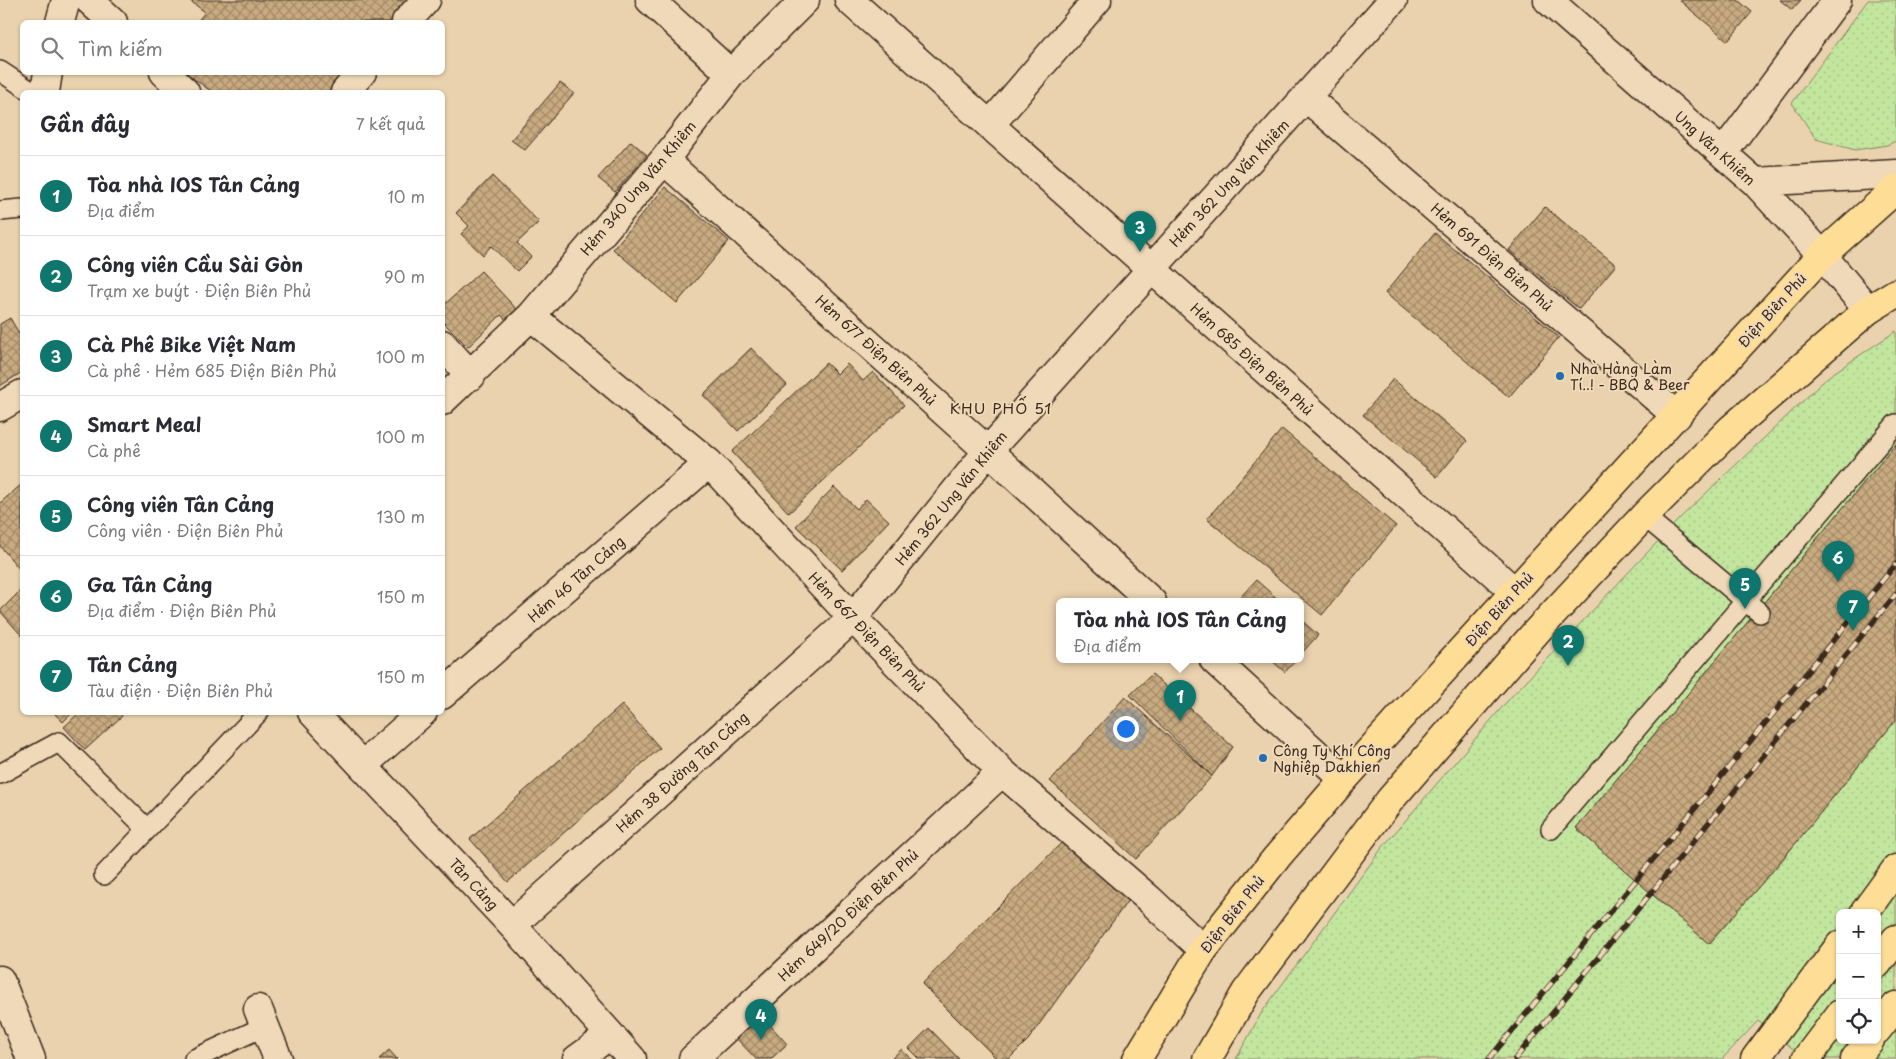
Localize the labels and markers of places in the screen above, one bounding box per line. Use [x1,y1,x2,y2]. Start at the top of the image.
pin: 3 [1124,211,1156,252]
place label: Nhà Hàng Làm Tí..! - BBQ & Beer [1570,358,1690,395]
marker: Nhà Hàng Làm Tí..! - BBQ & Beer [1554,370,1566,382]
pin: 6 [1822,541,1854,582]
pin: 5 [1729,568,1761,609]
pin: 7 [1837,590,1869,631]
pin: 2 [1552,625,1584,666]
pin: 1 [1164,680,1196,721]
place label: Công Ty Khí Công Nghiệp Dakhien [1273,740,1391,777]
marker: Công Ty Khí Công Nghiệp Dakhien [1257,752,1269,764]
pin: 4 [745,999,777,1040]

